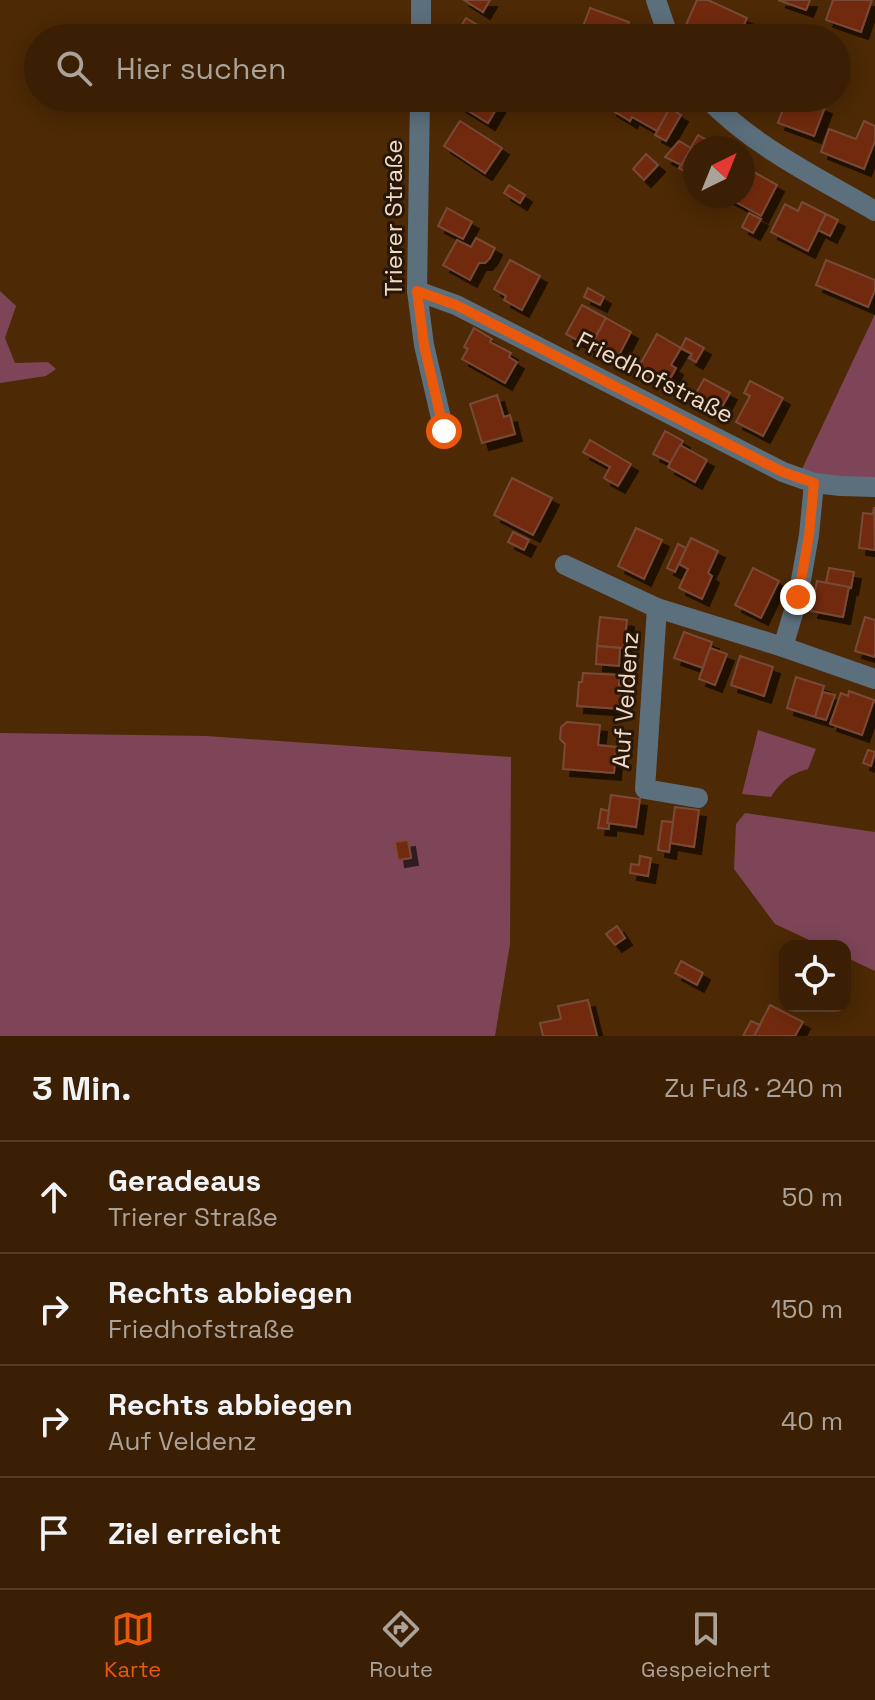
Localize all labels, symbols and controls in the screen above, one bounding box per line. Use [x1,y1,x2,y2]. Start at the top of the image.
search box [24,24,851,112]
icon: search [52,46,96,90]
text: Hier suchen [116,49,286,88]
north arrow [683,136,755,208]
street label: Trierer Straße [378,140,409,296]
street label: Friedhofstraße [571,324,739,430]
route start [426,413,462,449]
route end [780,579,816,615]
street label: Auf Veldenz [605,630,645,770]
map controls [779,940,851,1012]
button: locate [779,940,851,1012]
text: 3 Min. [32,1067,131,1110]
text: Zu Fuß · 240 m [664,1071,843,1105]
text: Geradeaus [108,1161,261,1200]
icon: ahead [32,1175,76,1219]
text: 50 m [782,1180,843,1214]
text: Trierer Straße [108,1200,278,1234]
text: Rechts abbiegen [108,1273,353,1312]
icon: right [32,1287,76,1331]
text: 150 m [771,1292,843,1326]
text: Friedhofstraße [108,1312,295,1346]
text: Rechts abbiegen [108,1385,353,1424]
icon: right [32,1399,76,1443]
text: 40 m [781,1404,843,1438]
text: Auf Veldenz [108,1424,257,1458]
icon: arrive [32,1511,76,1555]
text: Ziel erreicht [108,1514,281,1553]
tab: Karte [104,1607,161,1683]
tab: Route [369,1607,433,1683]
tab: Gespeichert [641,1607,771,1683]

